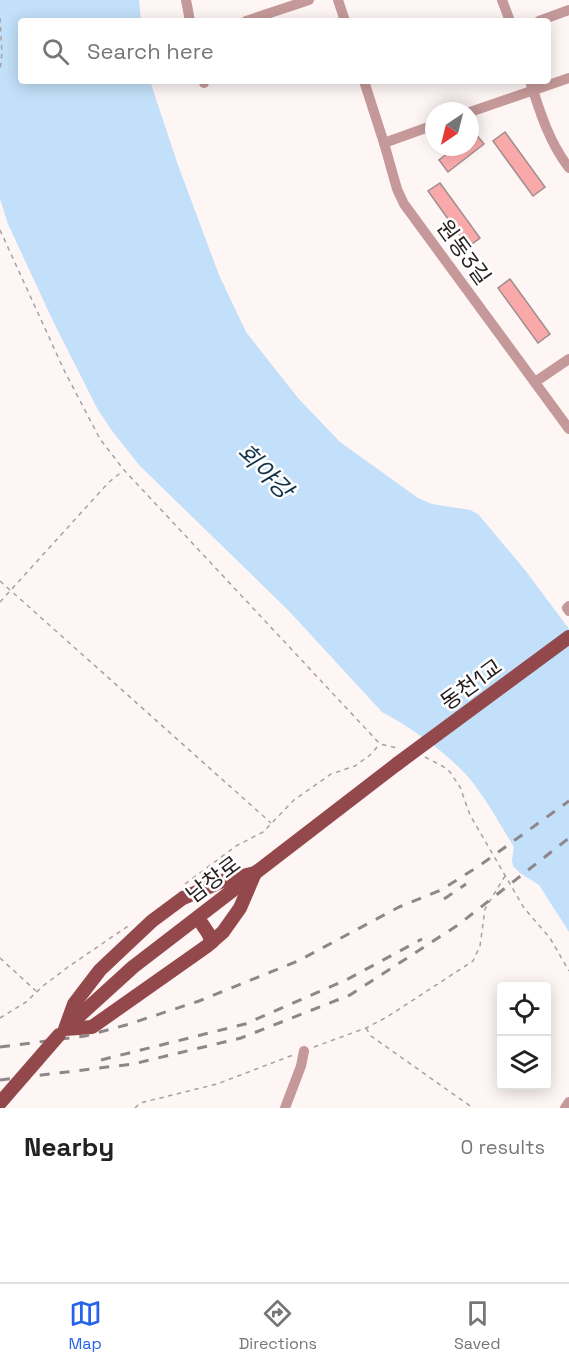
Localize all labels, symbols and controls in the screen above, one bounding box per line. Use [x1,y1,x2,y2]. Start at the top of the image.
search box [18,18,551,84]
icon: search [39,35,72,68]
text: Search here [87,37,214,65]
north arrow [425,102,479,156]
street label: 원동3길 [431,214,497,290]
water label: 회야강 [231,437,301,507]
street label: 동천1교 [434,652,508,716]
street label: 남창로 [180,850,246,908]
map controls [497,982,551,1090]
button: locate [497,982,551,1036]
button: layers [497,1036,551,1090]
text: Nearby [24,1130,114,1164]
text: 0 results [461,1134,545,1160]
tab: Map [68,1297,102,1354]
tab: Directions [239,1297,317,1354]
tab: Saved [454,1297,501,1354]

